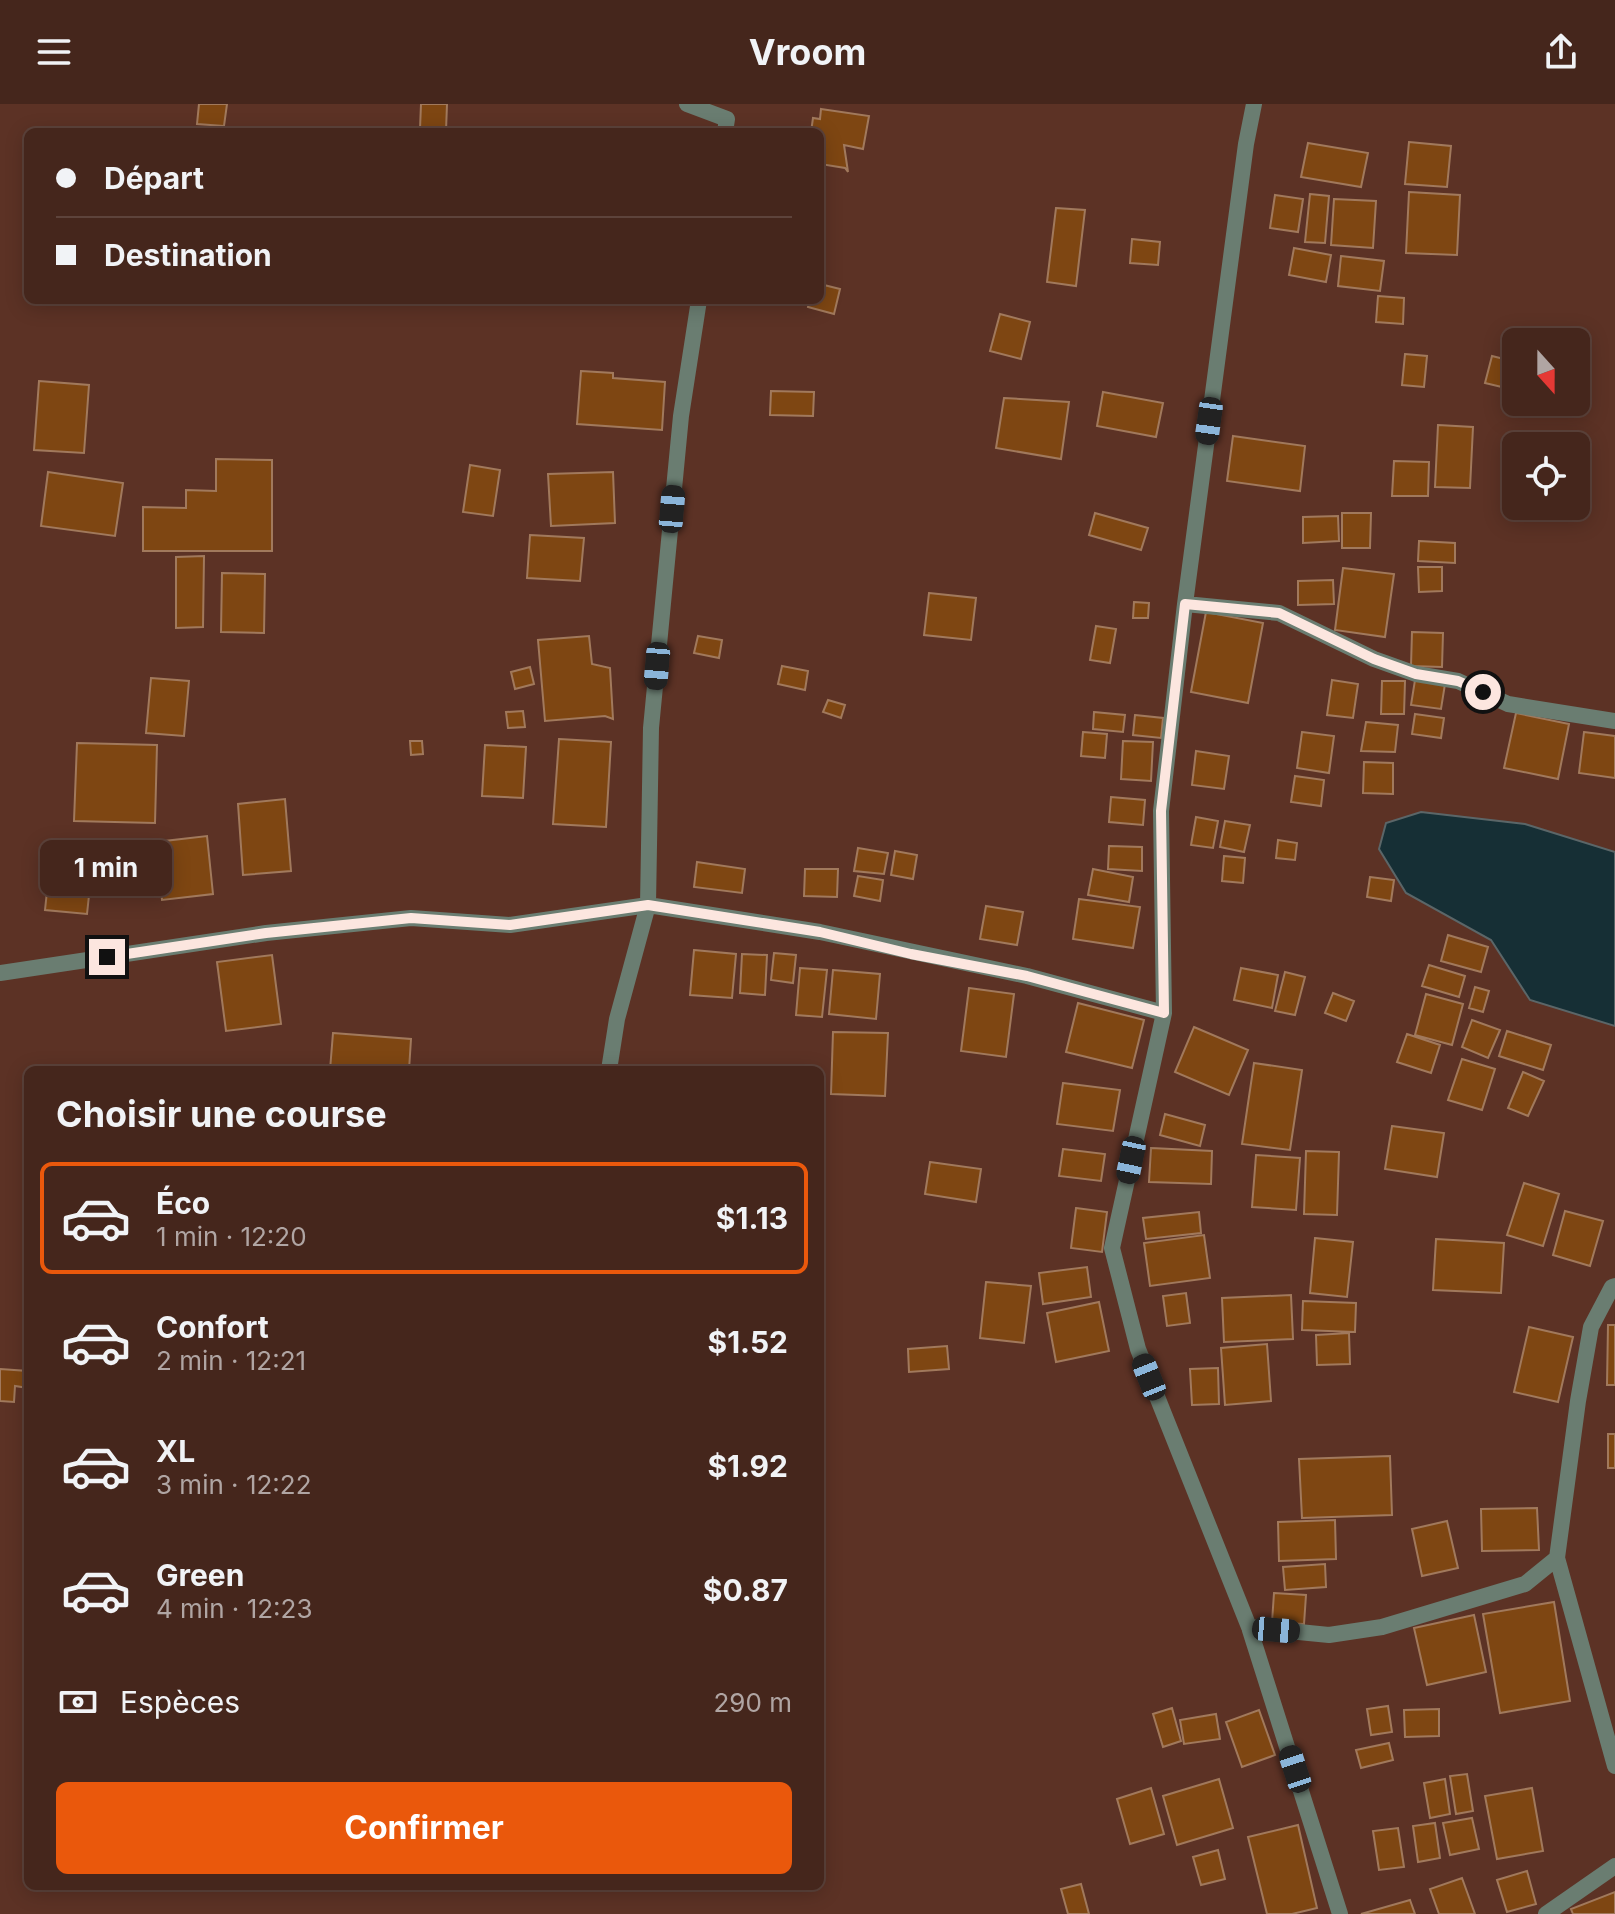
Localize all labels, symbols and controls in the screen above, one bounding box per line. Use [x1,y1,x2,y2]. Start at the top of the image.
icon: menu [32,30,76,74]
text: Vroom [749,30,866,74]
icon: share [1539,30,1583,74]
text: Départ [104,160,204,196]
text: Destination [104,237,272,273]
north arrow [1502,328,1590,416]
map controls [1502,328,1590,520]
car [1194,396,1224,446]
button: locate [1502,432,1590,520]
car [658,484,686,534]
car [643,641,671,691]
route start [1465,674,1501,710]
callout: 1 min [41,841,173,897]
text: 1 min [74,852,138,883]
route end [89,939,125,975]
text: Choisir une course [56,1092,387,1136]
car [1114,1134,1148,1186]
icon: car [60,1182,132,1254]
text: Éco [156,1185,210,1221]
text: $1.13 [716,1200,788,1236]
text: 1 min · 12:20 [156,1221,307,1252]
icon: car [60,1306,132,1378]
text: Confort [156,1309,269,1345]
text: $1.52 [708,1324,788,1360]
text: 2 min · 12:21 [156,1345,306,1376]
car [1129,1350,1169,1404]
icon: car [60,1430,132,1502]
text: XL [156,1433,195,1469]
text: $1.92 [707,1448,788,1484]
text: 3 min · 12:22 [156,1469,312,1500]
icon: car [60,1554,132,1626]
text: Green [156,1557,244,1593]
text: $0.87 [703,1572,788,1608]
text: 4 min · 12:23 [156,1593,313,1624]
car [1251,1616,1301,1644]
icon: cash [56,1680,100,1724]
text: Espèces [120,1684,240,1720]
text: 290 m [714,1687,792,1718]
car [1276,1742,1314,1796]
button: Confirmer [56,1782,792,1874]

